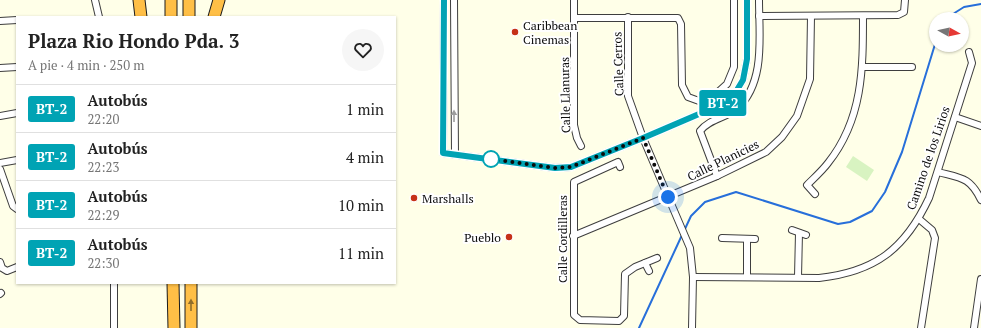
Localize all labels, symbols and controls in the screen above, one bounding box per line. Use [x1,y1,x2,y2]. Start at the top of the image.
north arrow [929,12,969,52]
map controls [929,12,969,52]
place label: Caribbean Cinemas [523,18,577,47]
marker: Caribbean Cinemas [510,27,520,37]
text: Plaza Rio Hondo Pda. 3 [28,28,239,53]
button: heart [342,29,384,71]
street label: Calle Cerros [609,32,627,96]
text: A pie · 4 min · 250 m [28,56,145,74]
street label: Calle Llanuras [557,57,573,133]
text: Autobús [87,90,148,110]
line badge: BT-2 [695,90,751,116]
text: BT-2 [707,93,739,112]
text: BT-2 [36,99,67,118]
text: 1 min [346,99,384,119]
street label: Camino de los Lirios [903,104,953,212]
one-way arrow [451,109,457,122]
text: 22:20 [87,110,119,128]
street label: Calle Planicies [685,136,761,184]
text: Autobús [87,138,148,158]
text: BT-2 [36,147,67,166]
text: 4 min [346,147,384,167]
unlabelled marker [482,150,500,168]
text: 22:23 [87,158,119,176]
text: Autobús [87,186,148,206]
your location [658,187,678,207]
place label: Marshalls [422,191,474,206]
marker: Marshalls [409,193,419,203]
text: BT-2 [36,195,67,214]
text: 10 min [338,195,384,215]
street label: Calle Cordilleras [555,195,570,283]
text: 22:29 [87,206,119,224]
place label: Pueblo [464,230,501,245]
marker: Pueblo [504,232,514,242]
text: Autobús [87,234,148,254]
text: BT-2 [36,243,67,262]
text: 11 min [338,243,384,263]
text: 22:30 [87,254,119,272]
one-way arrow [188,299,194,312]

